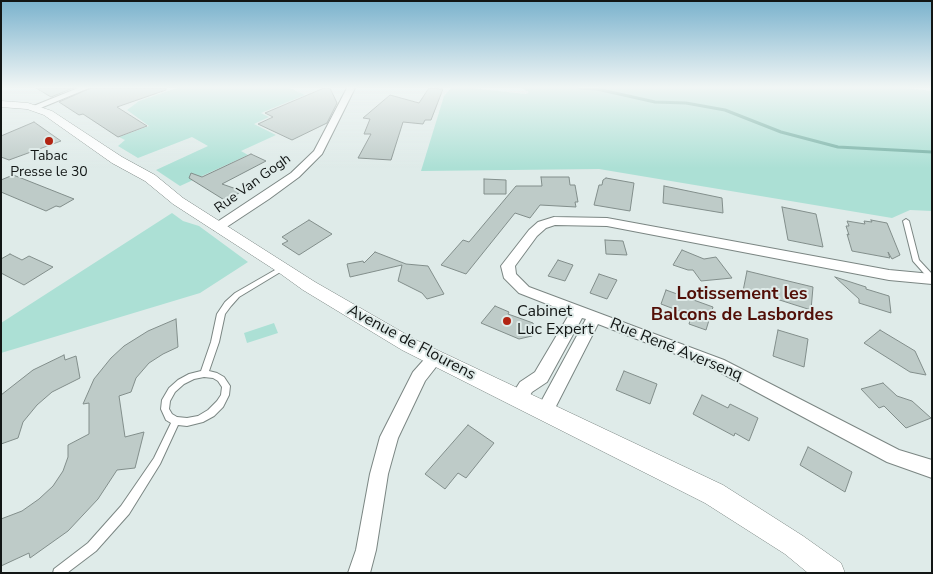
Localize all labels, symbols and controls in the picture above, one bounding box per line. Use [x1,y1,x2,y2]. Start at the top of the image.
marker: Tabac Presse le 30 [43,135,55,147]
place label: Tabac Presse le 30 [10,149,88,182]
street label: Rue Van Gogh [212,151,294,217]
district label: Lotissement les Balcons de Lasbordes [651,284,833,326]
street label: Avenue de Flourens [343,301,479,385]
place label: Cabinet Luc Expert [517,302,593,340]
marker: Cabinet Luc Expert [501,315,513,327]
street label: Rue René Aversenq [607,315,745,385]

